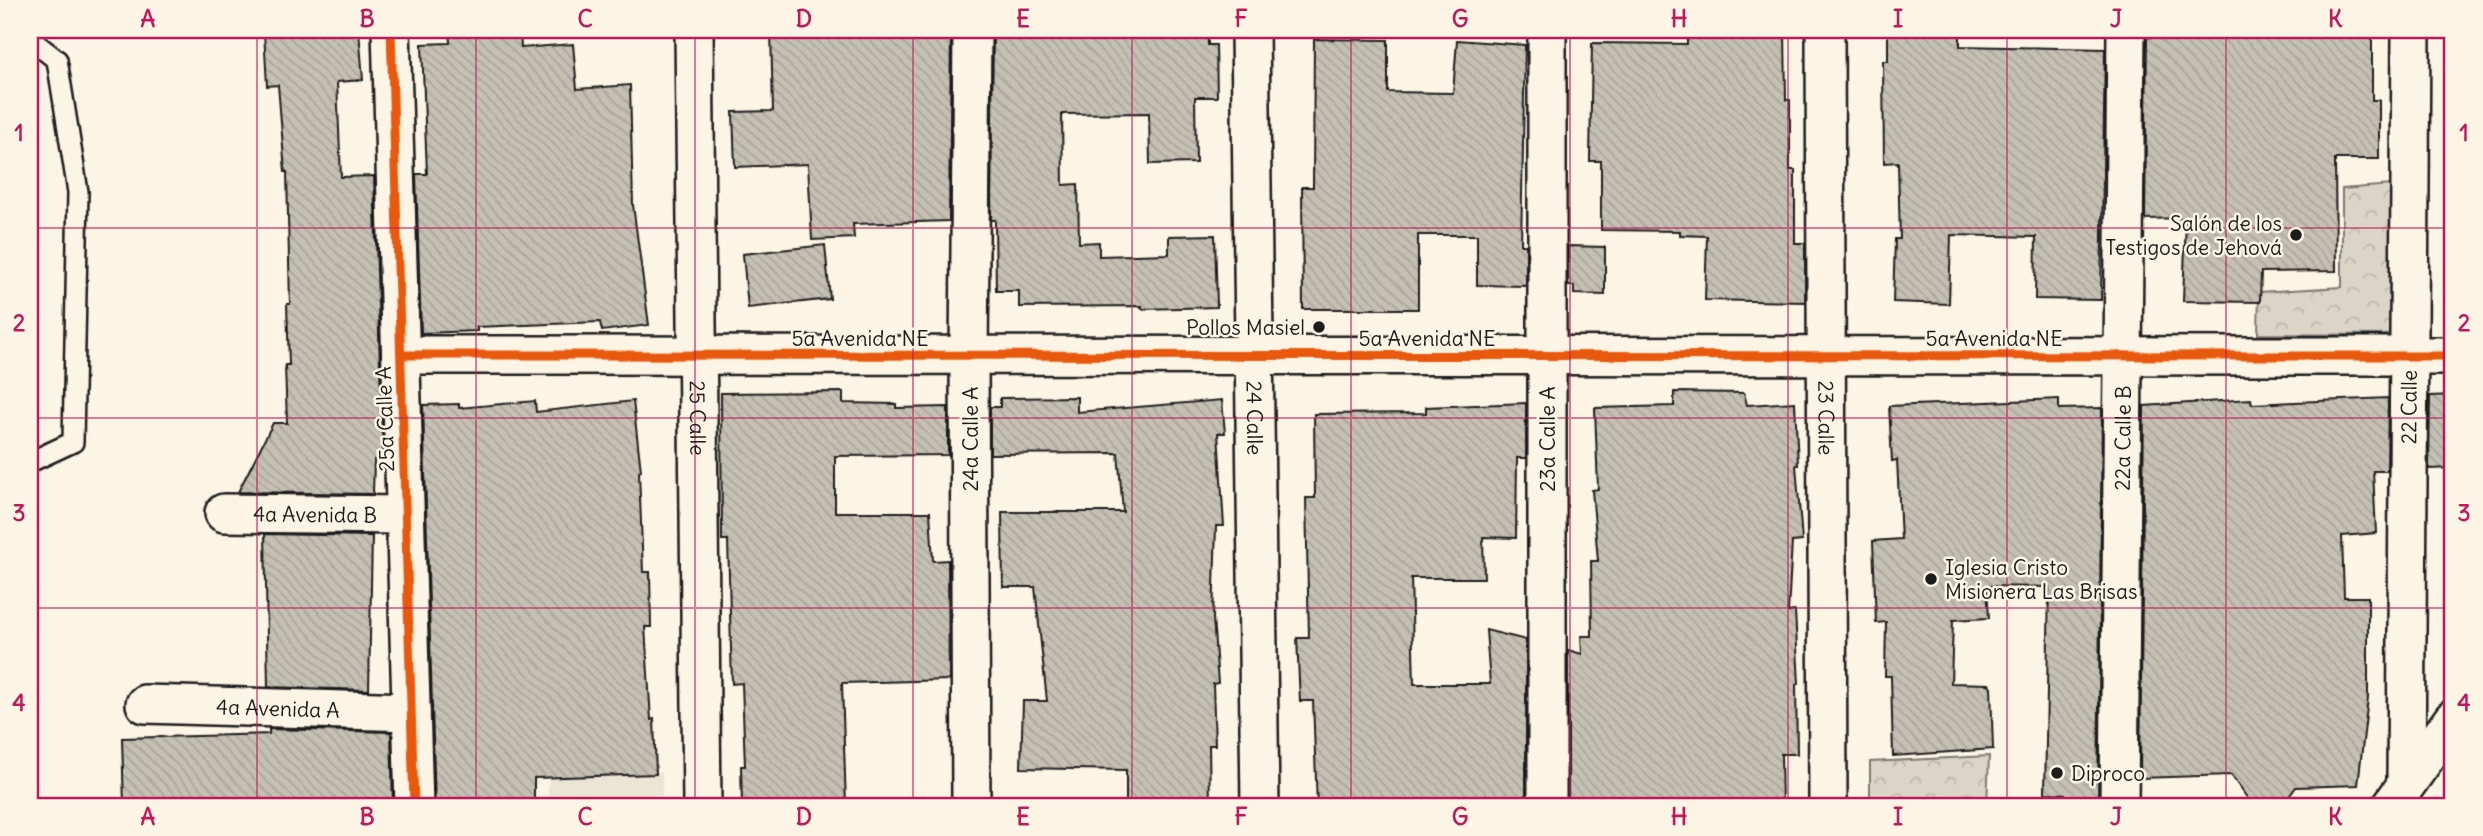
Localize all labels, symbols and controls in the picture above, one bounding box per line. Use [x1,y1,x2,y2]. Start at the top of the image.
text: A [141,4,156,33]
text: B [359,4,375,33]
text: C [577,4,593,33]
text: D [796,4,812,33]
text: E [1016,4,1030,33]
text: F [1234,4,1248,33]
text: G [1452,4,1468,33]
text: H [1671,4,1687,33]
text: I [1893,4,1903,33]
text: J [2110,4,2122,33]
text: K [2328,4,2343,33]
text: 1 [14,118,24,147]
text: 1 [2459,118,2469,147]
place label: Salón de los Testigos de Jehová [2105,210,2282,261]
marker: Salón de los Testigos de Jehová [2288,227,2304,243]
text: 2 [13,308,26,337]
text: 2 [2458,308,2471,337]
place label: Pollos Masiel [1186,314,1305,341]
marker: Pollos Masiel [1311,319,1327,335]
street label: 5a Avenida NE [792,325,928,352]
street label: 5a Avenida NE [1359,325,1495,352]
street label: 5a Avenida NE [1926,325,2062,352]
street label: 25a Calle A [370,366,400,472]
street label: 22 Calle [2395,370,2422,444]
street label: 25 Calle [684,380,712,456]
street label: 24 Calle [1241,380,1269,456]
street label: 23 Calle [1813,381,1840,455]
street label: 22a Calle B [2108,385,2136,491]
street label: 24a Calle A [957,386,984,492]
street label: 23a Calle A [1534,386,1561,492]
text: 3 [12,498,26,527]
text: 3 [2457,498,2471,527]
street label: 4a Avenida B [253,500,377,528]
place label: Iglesia Cristo Misionera Las Brisas [1945,554,2137,605]
marker: Iglesia Cristo Misionera Las Brisas [1923,571,1939,587]
text: 4 [12,688,26,717]
text: 4 [2457,688,2471,717]
street label: 4a Avenida A [216,693,340,723]
place label: Diproco [2071,760,2145,787]
marker: Diproco [2049,765,2065,781]
text: A [141,802,156,831]
text: B [359,802,375,831]
text: C [577,802,593,831]
text: D [796,802,812,831]
text: E [1016,802,1030,831]
text: F [1234,802,1248,831]
text: G [1452,802,1468,831]
text: H [1671,802,1687,831]
text: I [1893,802,1903,831]
text: J [2110,802,2122,831]
text: K [2328,802,2343,831]

